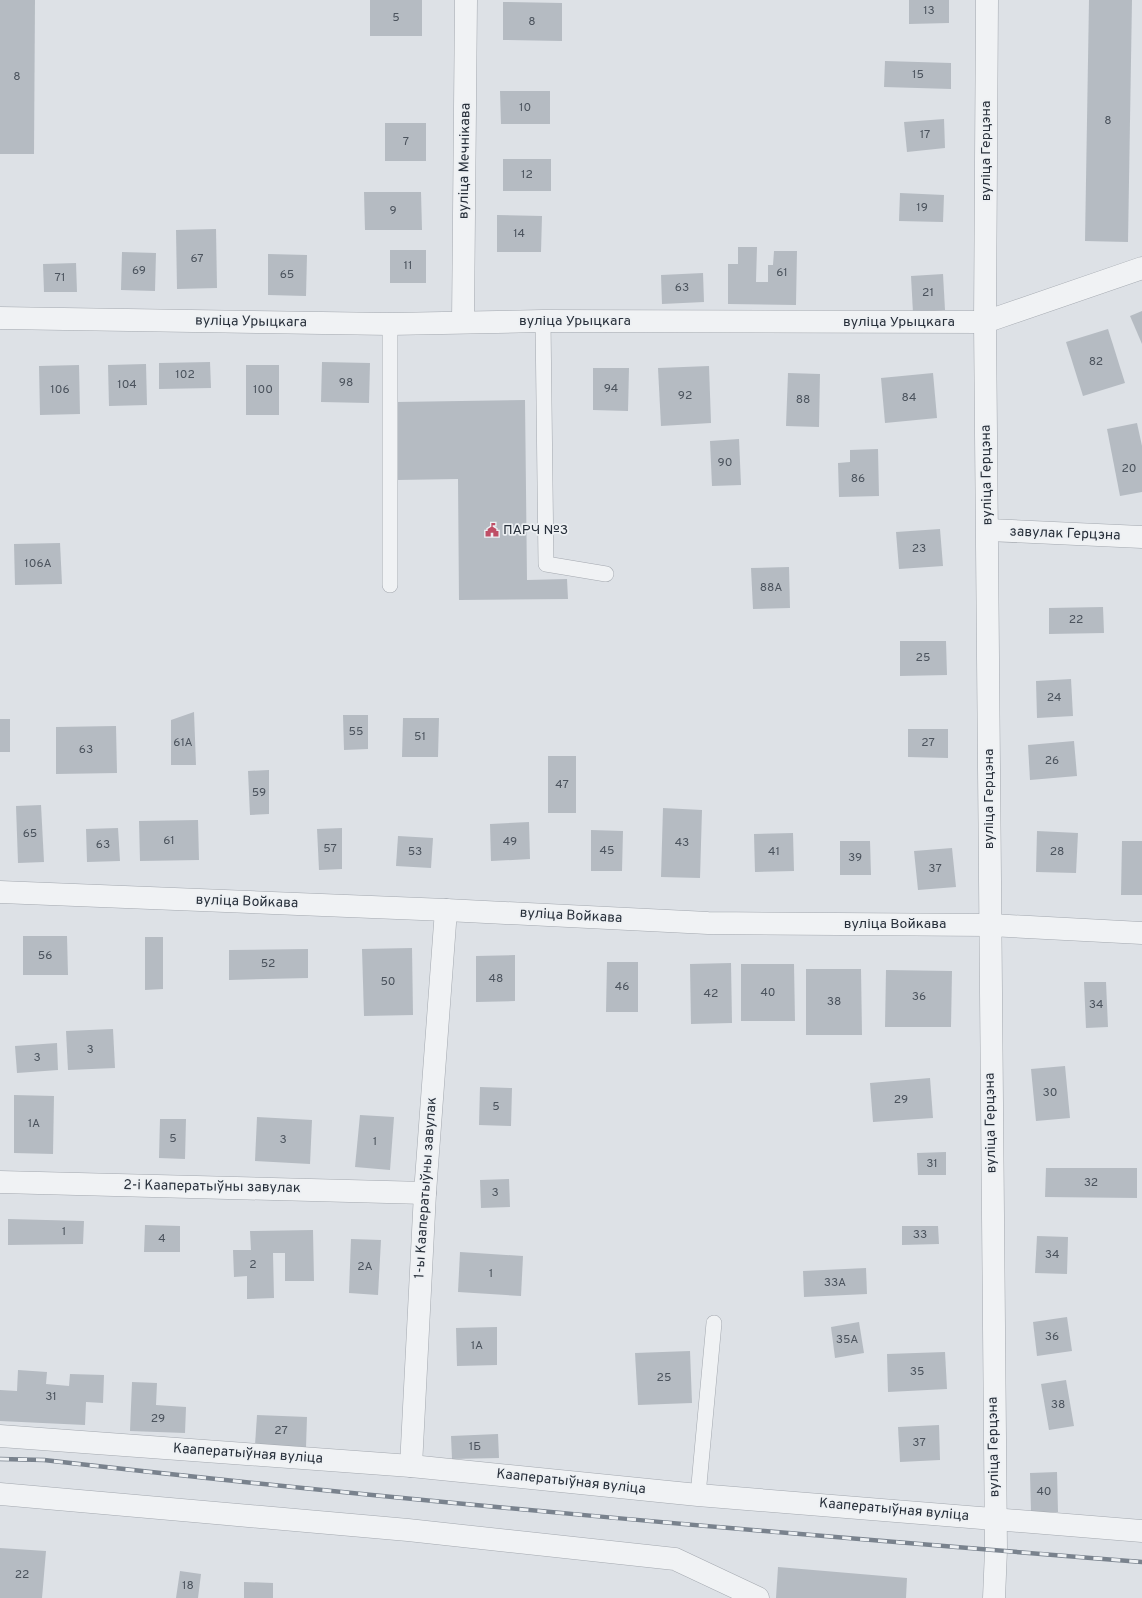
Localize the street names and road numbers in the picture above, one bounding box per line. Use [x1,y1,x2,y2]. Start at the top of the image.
street label: вуліца Герцэна [978,101,995,201]
street label: вуліца Мечнікава [455,103,475,219]
street label: вуліца Урыцкага [195,313,307,331]
street label: вуліца Урыцкага [519,313,631,330]
street label: вуліца Урыцкага [843,314,955,331]
street label: вуліца Герцэна [978,425,996,525]
street label: завулак Герцэна [1009,524,1121,544]
street label: вуліца Герцэна [981,749,998,849]
street label: вуліца Войкава [195,892,299,912]
street label: вуліца Войкава [519,905,623,927]
street label: вуліца Войкава [844,916,946,933]
street label: вуліца Герцэна [982,1073,1000,1173]
street label: 1-ы Кааператыўны завулак [411,1097,441,1279]
street label: 2-і Кааператыўны завулак [123,1177,301,1197]
street label: вуліца Герцэна [985,1397,1003,1497]
street label: Кааператыўная вуліца [172,1440,324,1468]
street label: Кааператыўная вуліца [495,1466,647,1498]
street label: Кааператыўная вуліца [818,1495,970,1525]

